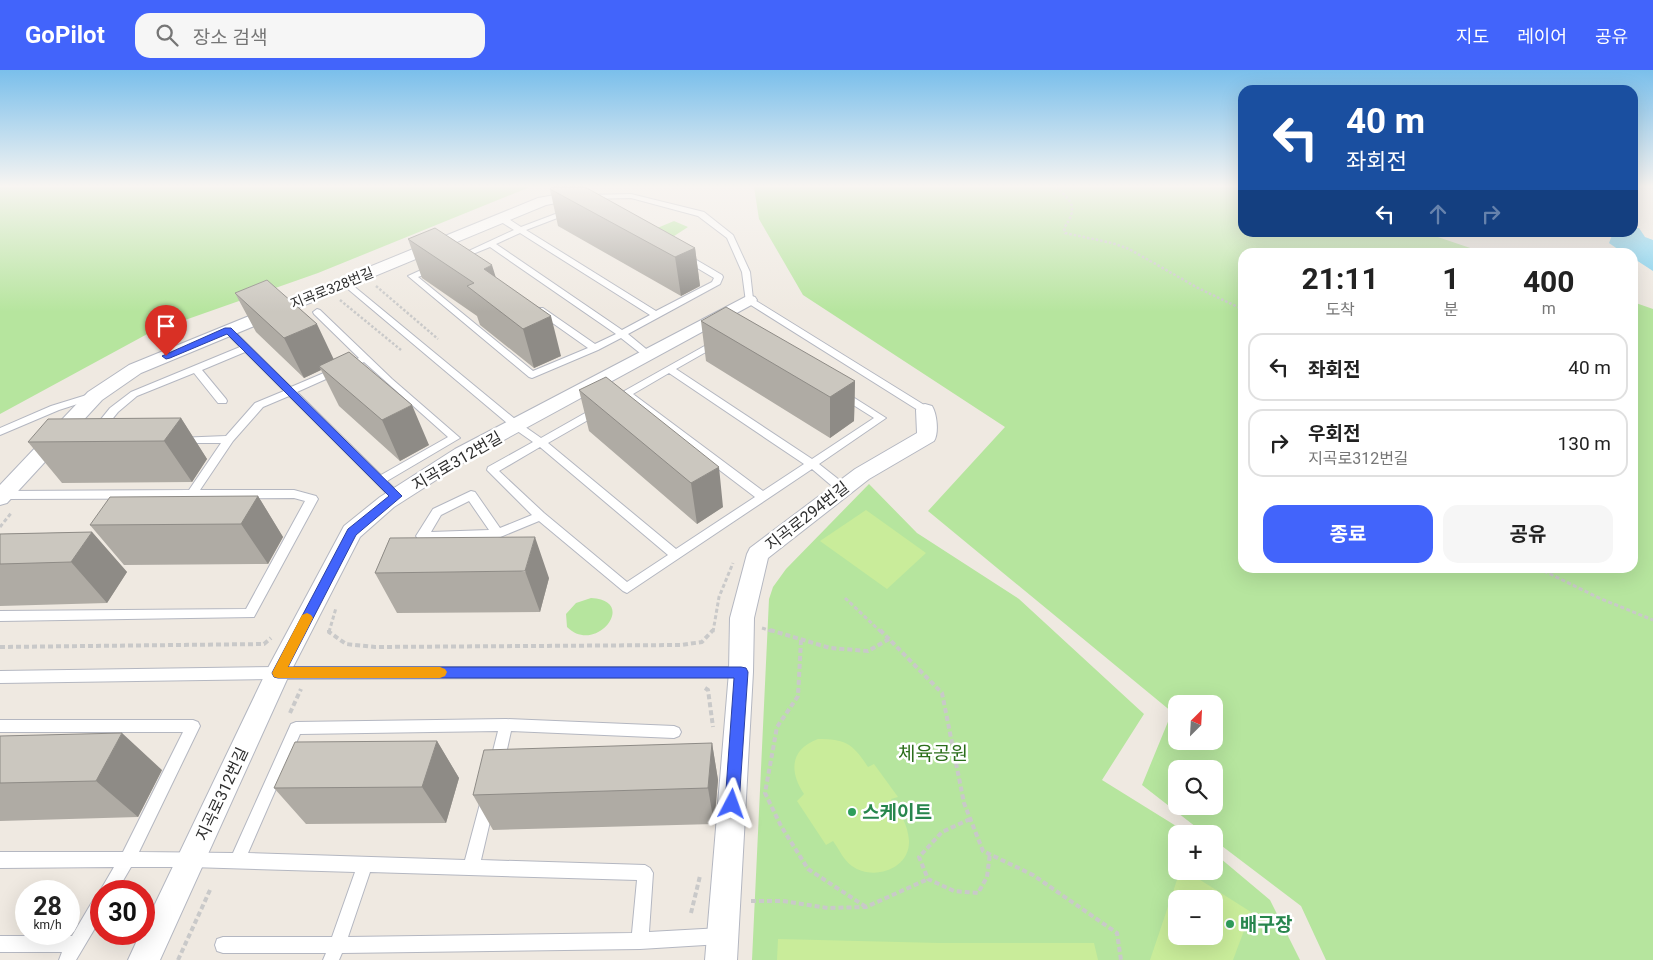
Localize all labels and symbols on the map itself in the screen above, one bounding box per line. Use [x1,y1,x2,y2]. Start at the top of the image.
street label: 지곡로328번길 [288,264,376,312]
pin [145,305,187,356]
street label: 지곡로312번길 [409,428,505,494]
street label: 지곡로294번길 [762,478,852,554]
north arrow [1168,695,1222,750]
park label: 체육공원 [898,742,968,765]
street label: 지곡로312번길 [192,744,252,844]
position arrow [705,777,757,829]
place label: 스케이트 [862,801,932,824]
marker: 스케이트 [846,806,858,818]
speed limit sign: 30 [90,880,155,945]
place label: 배구장 [1240,913,1292,936]
marker: 배구장 [1224,918,1236,930]

